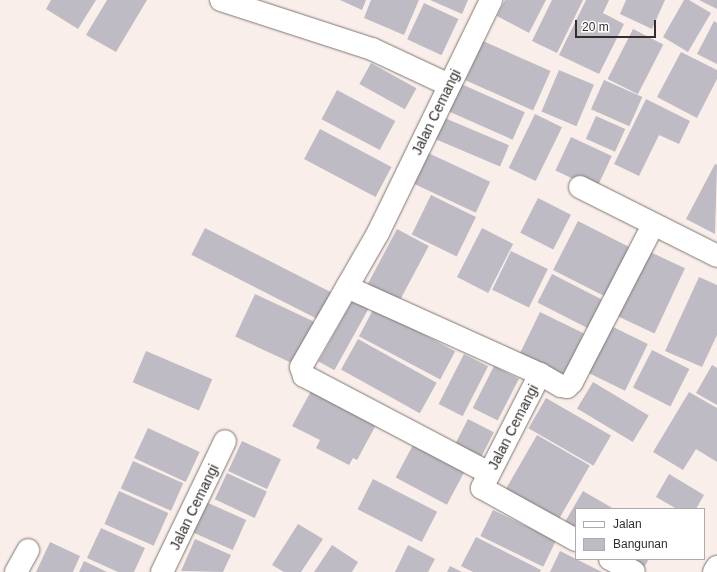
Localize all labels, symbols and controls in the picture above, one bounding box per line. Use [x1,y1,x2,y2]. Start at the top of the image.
scale bar [577,12,658,38]
text: 20 m [582,20,609,34]
street label: Jalan Cemangi [408,66,464,158]
street label: Jalan Cemangi [484,382,542,472]
street label: Jalan Cemangi [166,461,222,553]
legend [575,508,705,560]
text: Jalan [613,517,642,531]
text: Bangunan [613,537,668,551]

